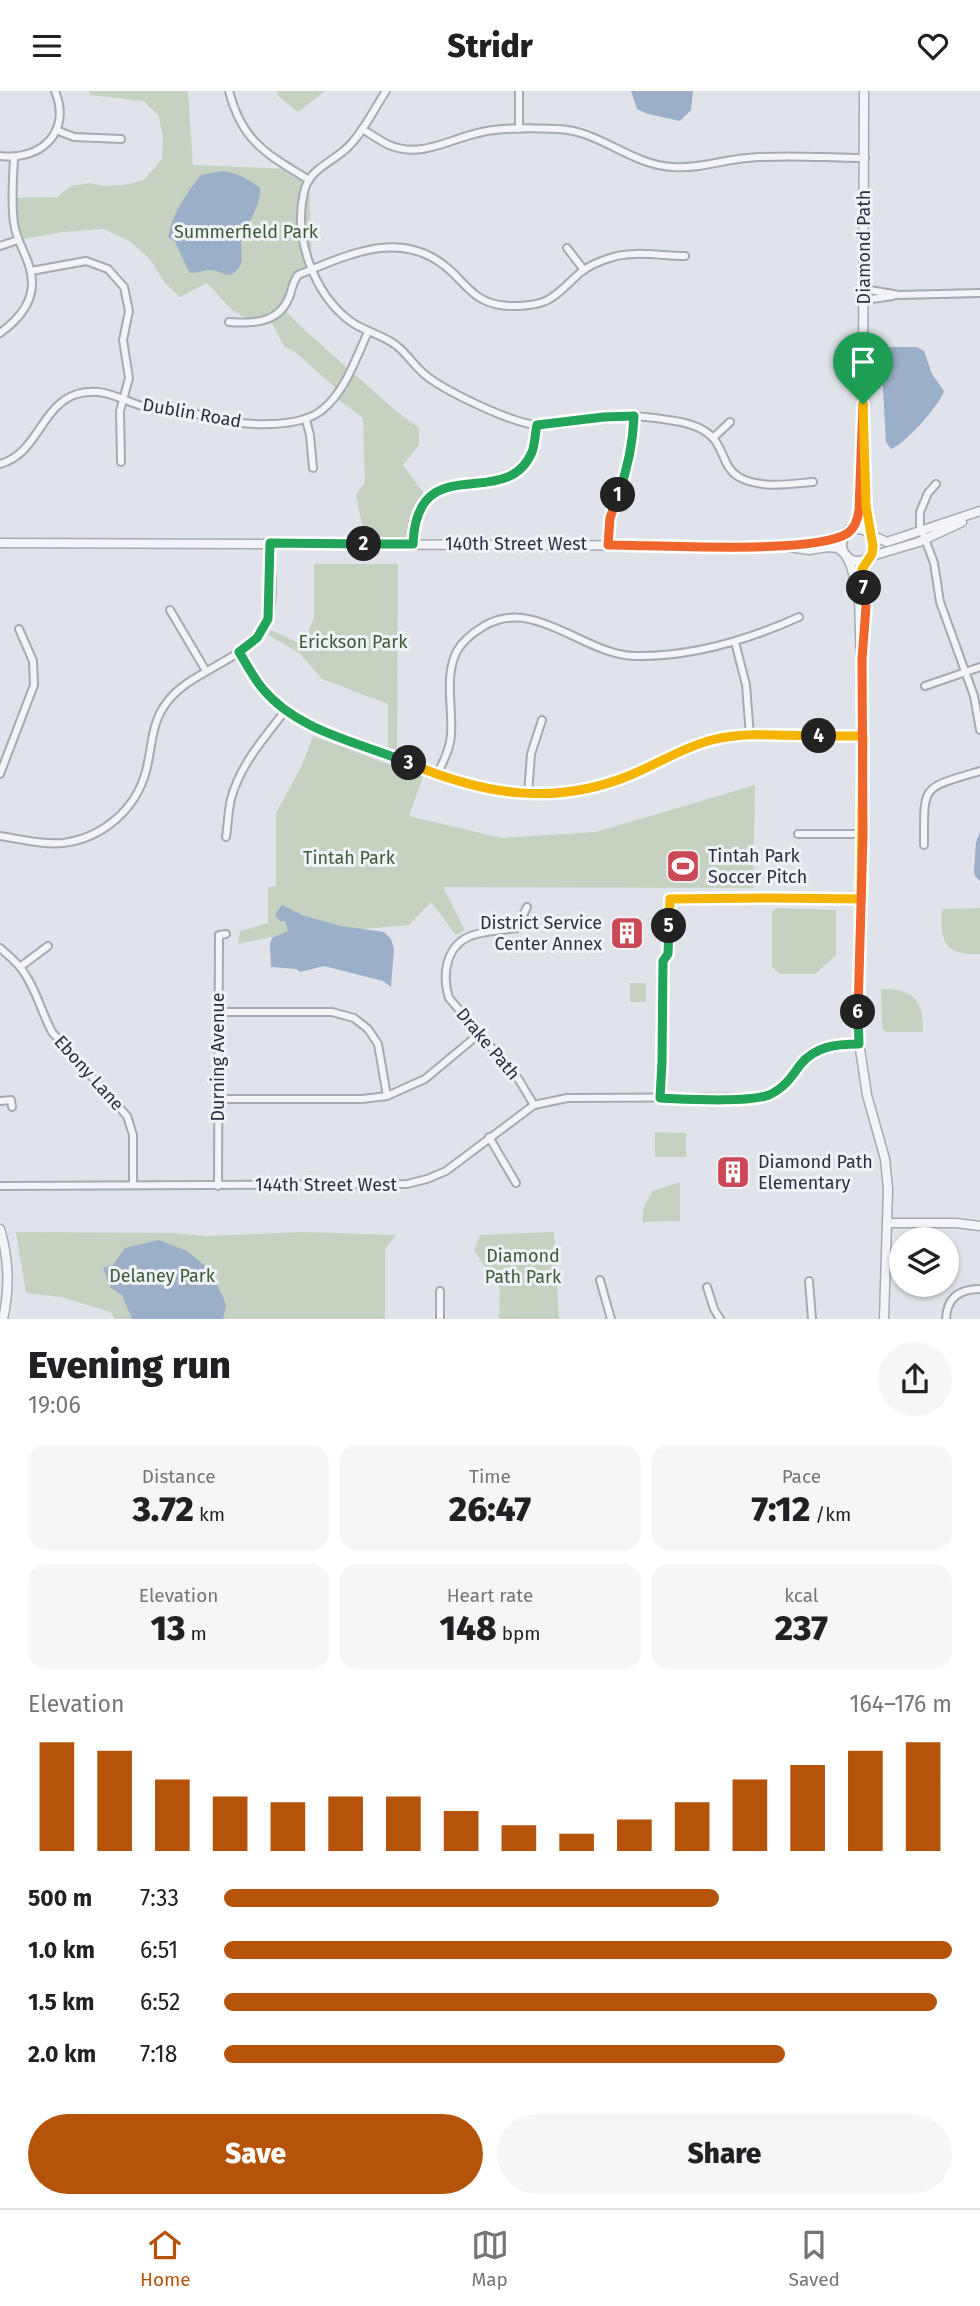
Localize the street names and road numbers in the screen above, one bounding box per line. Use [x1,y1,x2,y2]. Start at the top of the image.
street label: Diamond Path [853,190,875,304]
street label: Dublin Road [141,393,243,433]
street label: 140th Street West [445,533,588,555]
street label: Durning Avenue [207,992,229,1122]
street label: Drake Path [451,1003,525,1085]
street label: Ebony Lane [49,1031,129,1115]
street label: 144th Street West [255,1174,397,1196]

